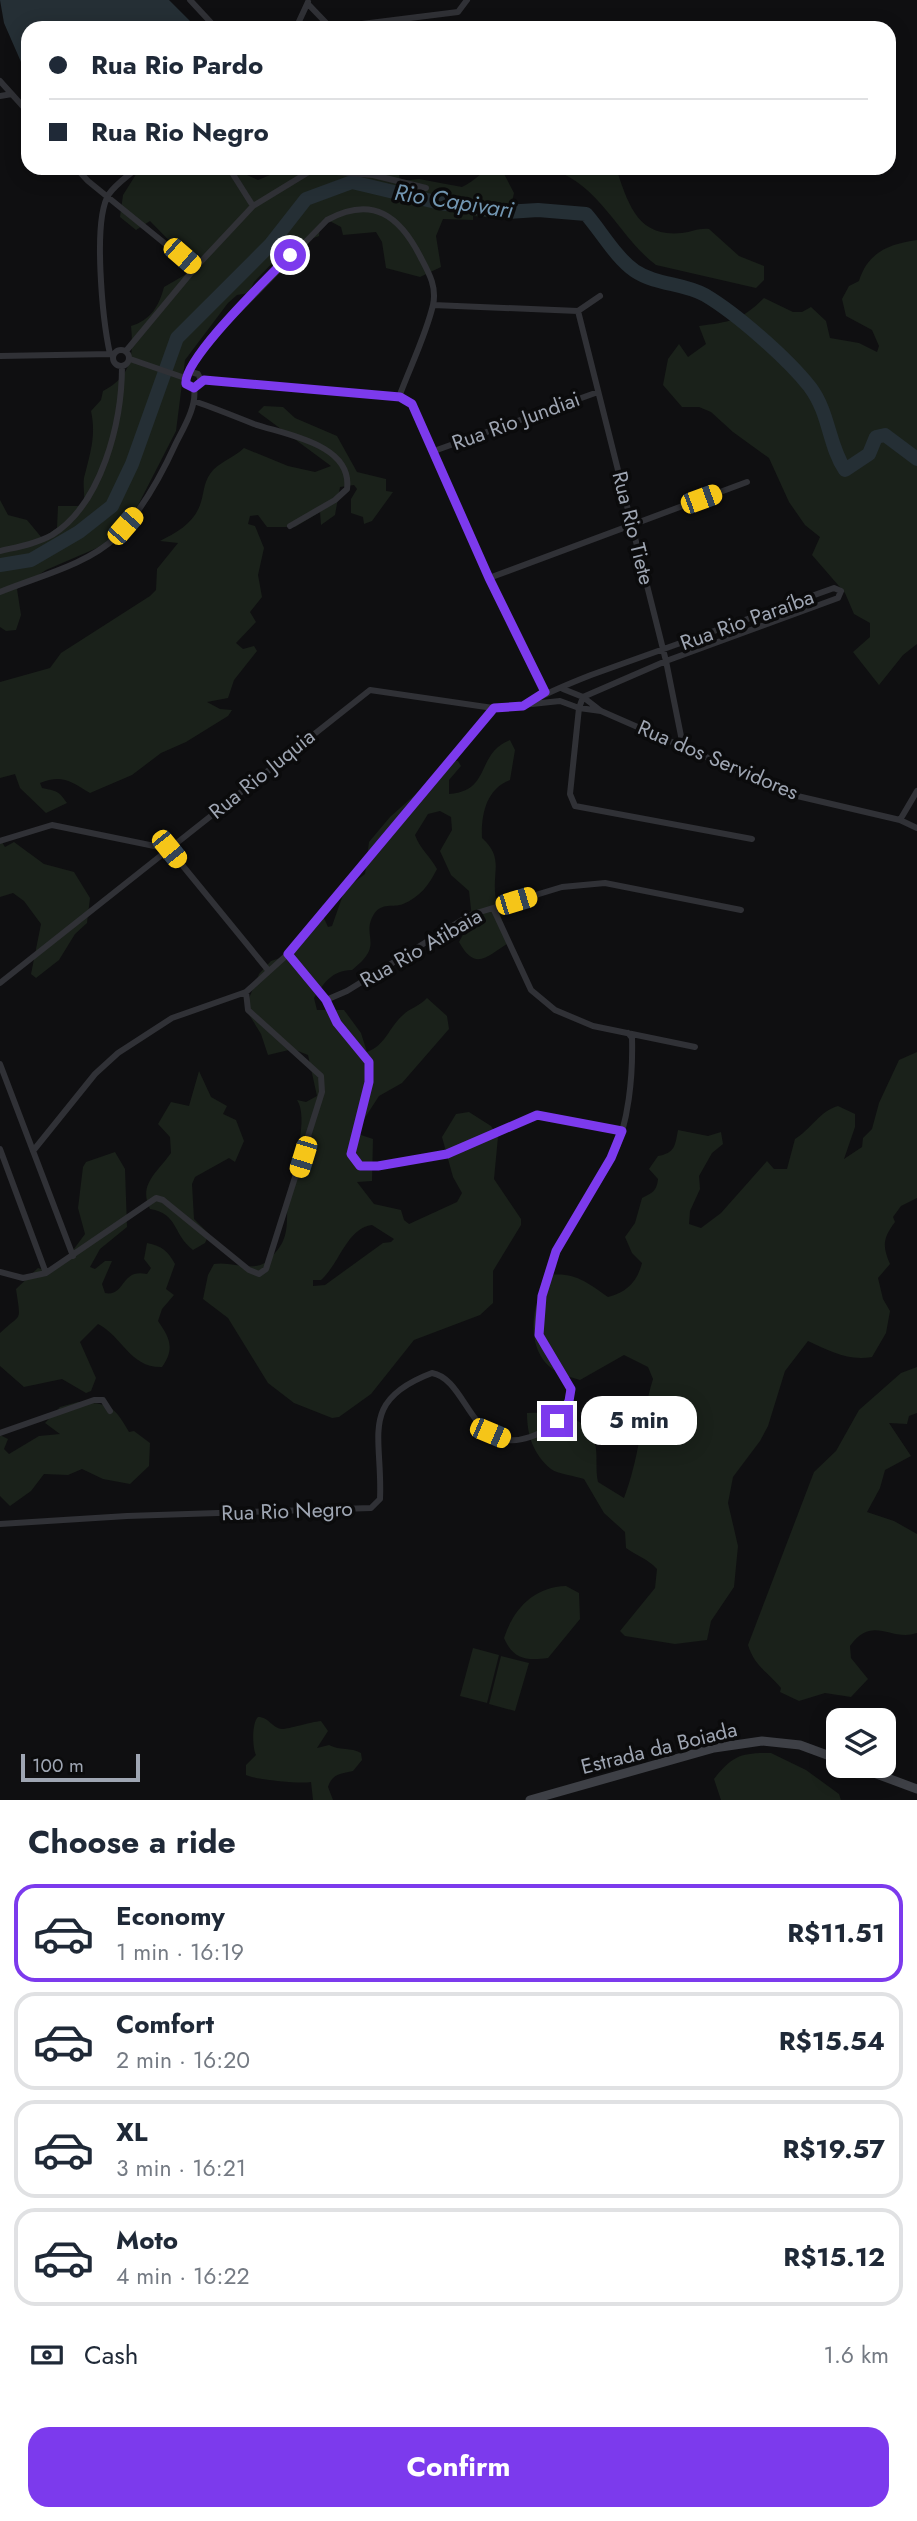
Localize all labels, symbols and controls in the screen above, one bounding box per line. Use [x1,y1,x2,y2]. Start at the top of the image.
text: Rua Rio Pardo [91,46,263,84]
text: Rua Rio Negro [91,113,269,151]
water label: Rio Capivari [392,175,517,227]
car [160,234,205,278]
route start [274,239,306,271]
street label: Rua Rio Jundiai [448,384,584,458]
street label: Rua Rio Tiete [604,468,662,588]
car [678,482,725,516]
car [104,503,147,549]
street label: Rua Rio Paraíba [676,582,818,658]
street label: Rua dos Servidores [633,713,803,807]
street label: Rua Rio Juquia [203,722,321,826]
car [148,826,191,872]
car [493,885,540,917]
street label: Rua Rio Atibaia [355,901,487,995]
car [287,1134,320,1180]
callout: 5 min [582,1396,697,1446]
text: 5 min [609,1403,669,1437]
route end [541,1405,573,1437]
car [467,1415,514,1451]
street label: Rua Rio Negro [221,1494,353,1528]
map controls [826,1708,896,1778]
button: layers [826,1708,896,1778]
street label: Estrada da Boiada [578,1714,740,1782]
scale bar [21,1751,140,1783]
text: 100 m [32,1752,84,1779]
text: Choose a ride [28,1819,236,1865]
text: Economy [116,1897,225,1935]
icon: car [32,1902,95,1965]
text: R$11.51 [787,1914,885,1952]
text: 1 min · 16:19 [116,1935,244,1969]
text: Comfort [116,2005,214,2043]
icon: car [32,2010,95,2073]
text: R$15.54 [779,2022,885,2060]
text: 2 min · 16:20 [116,2043,250,2077]
text: XL [116,2113,148,2151]
icon: car [32,2118,95,2181]
text: R$19.57 [782,2130,885,2168]
text: 3 min · 16:21 [116,2151,246,2185]
text: Moto [116,2221,178,2259]
icon: car [32,2226,95,2289]
text: R$15.12 [783,2238,885,2276]
text: 4 min · 16:22 [116,2259,250,2293]
icon: cash [28,2336,66,2374]
text: Cash [84,2336,138,2374]
text: 1.6 km [824,2338,889,2372]
button: Confirm [28,2427,889,2507]

